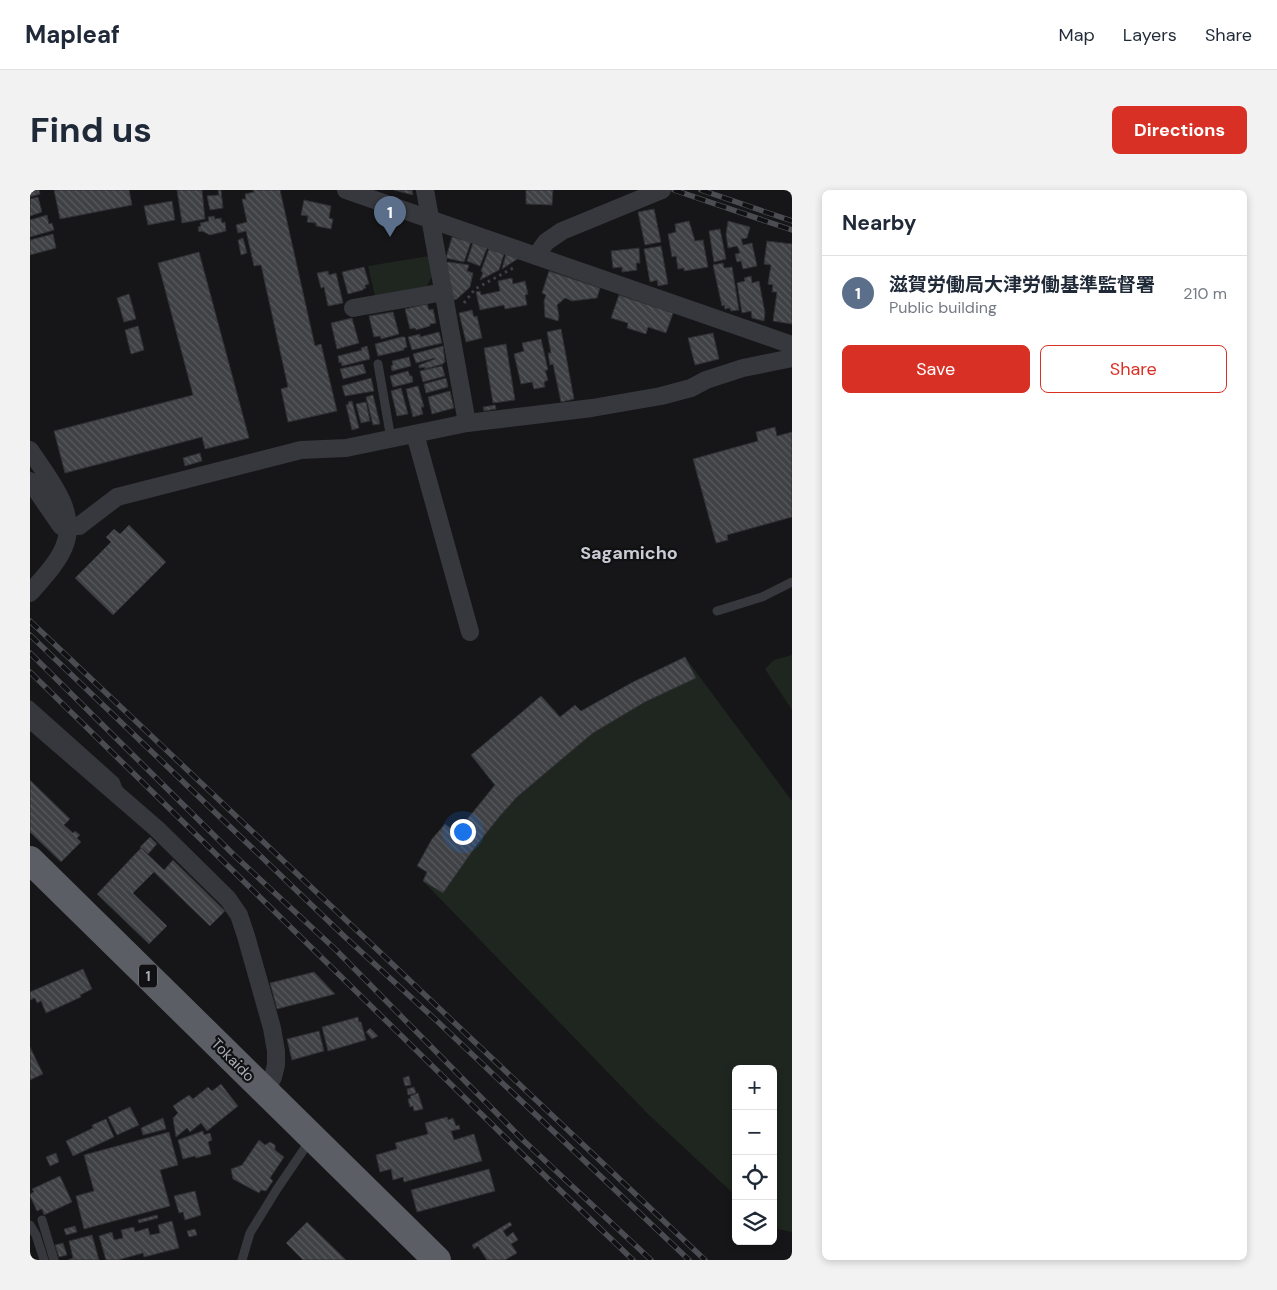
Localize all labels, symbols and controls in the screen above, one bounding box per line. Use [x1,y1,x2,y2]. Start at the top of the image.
text: Mapleaf [25,19,120,50]
text: Map [1059,23,1095,47]
text: Layers [1123,23,1177,47]
text: Share [1205,23,1252,47]
button: Directions [1112,106,1247,154]
text: Find us [30,107,152,153]
pin: 1 [374,196,406,237]
text: Nearby [842,209,916,237]
text: 滋賀労働局大津労働基準監督署 [889,272,1155,297]
text: 1 [855,283,861,304]
text: 210 m [1183,283,1227,304]
text: Public building [889,297,997,318]
button: Save [842,345,1030,393]
button: Share [1040,345,1227,393]
district label: Sagamicho [580,541,678,565]
your location [450,819,476,845]
road number: 1 [139,964,157,988]
street label: Tokaido [207,1034,259,1086]
map controls [732,1065,777,1245]
button: + [732,1065,777,1110]
button: − [732,1110,777,1155]
button: locate [732,1155,777,1200]
button: layers [732,1200,777,1245]

